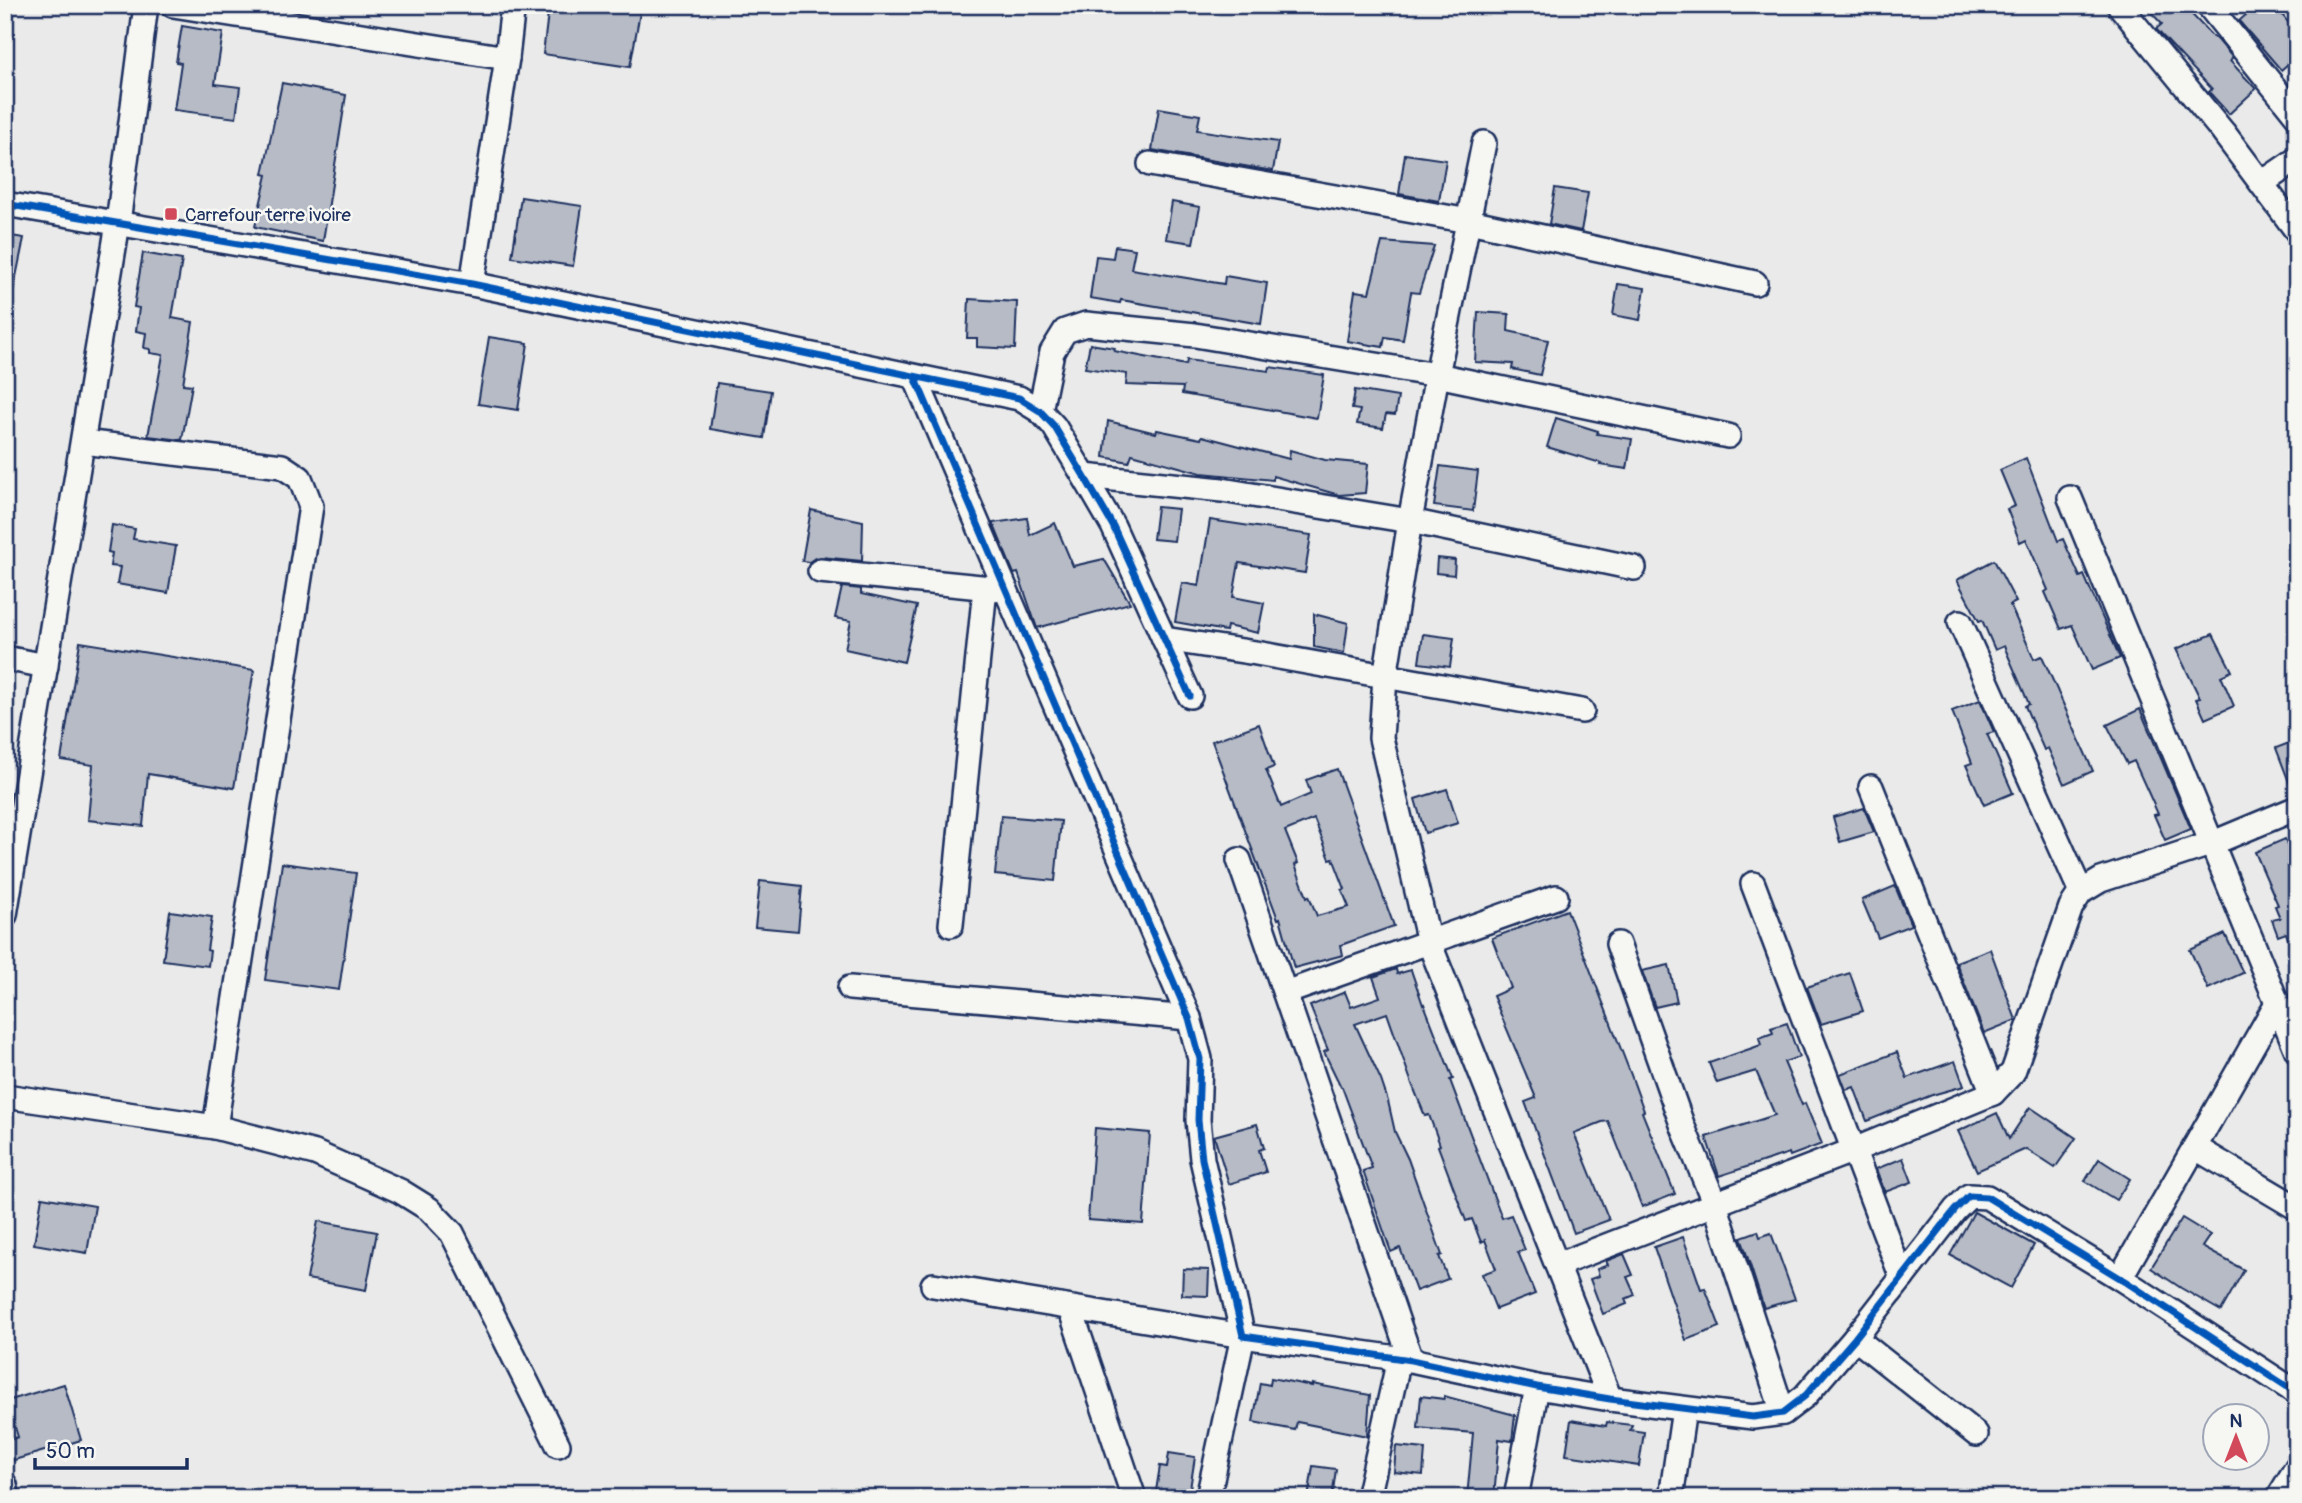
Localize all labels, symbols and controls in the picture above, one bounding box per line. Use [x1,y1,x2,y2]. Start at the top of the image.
place label: Carrefour terre ivoire [185,203,352,227]
marker: Carrefour terre ivoire [163,206,179,222]
north arrow [2200,1402,2270,1472]
text: N [2230,1409,2243,1433]
scale bar [35,1426,187,1470]
text: 50 m [46,1438,95,1465]

